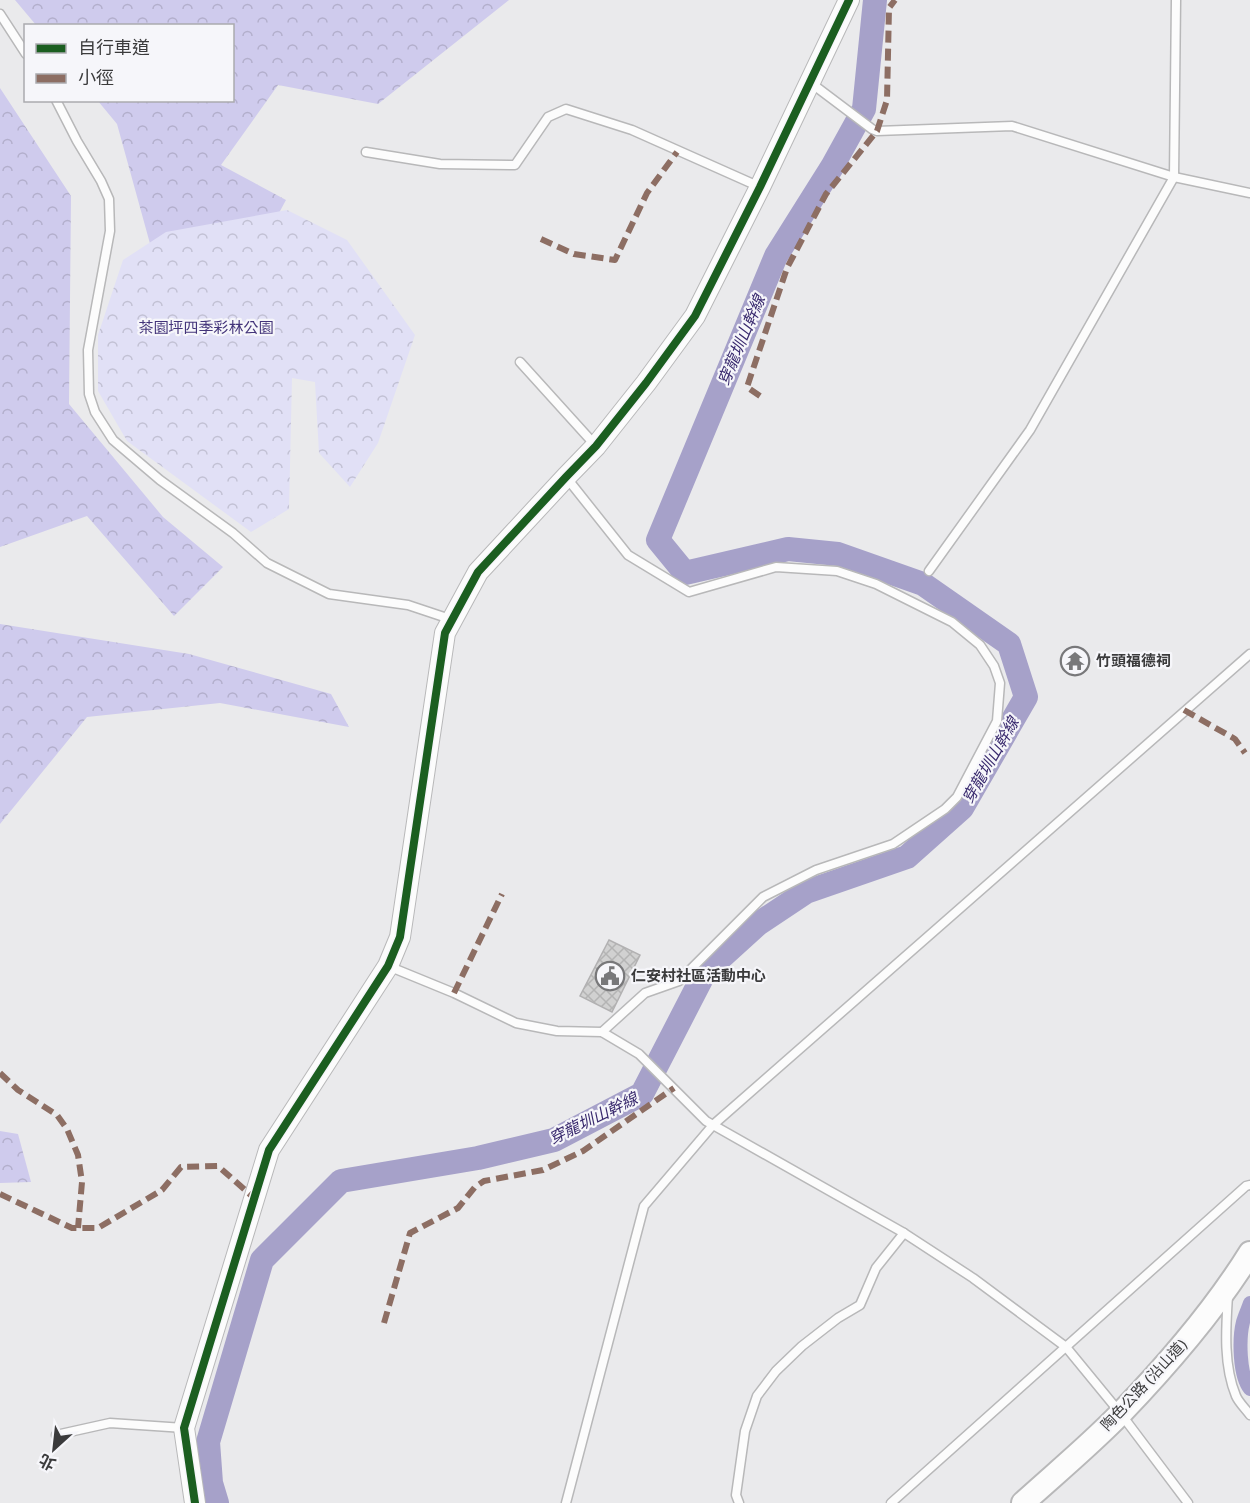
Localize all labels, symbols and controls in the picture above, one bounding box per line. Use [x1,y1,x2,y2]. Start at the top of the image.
legend [24,24,234,102]
text: 自行車道 [78,35,150,59]
text: 小徑 [78,65,114,89]
water label: 穿龍圳山幹線 [712,290,771,388]
park label: 茶園坪四季彩林公園 [138,317,274,337]
temple icon: 竹頭福德祠 [1059,645,1091,677]
place label: 竹頭福德祠 [1096,650,1171,670]
water label: 穿龍圳山幹線 [956,711,1025,807]
public building icon: 仁安村社區活動中心 [594,960,626,992]
place label: 仁安村社區活動中心 [631,965,766,985]
water label: 穿龍圳山幹線 [545,1086,643,1149]
street label: 陶色公路 (沿山道) [1096,1334,1191,1434]
north arrow [24,1419,84,1479]
text: 北 [35,1449,59,1476]

